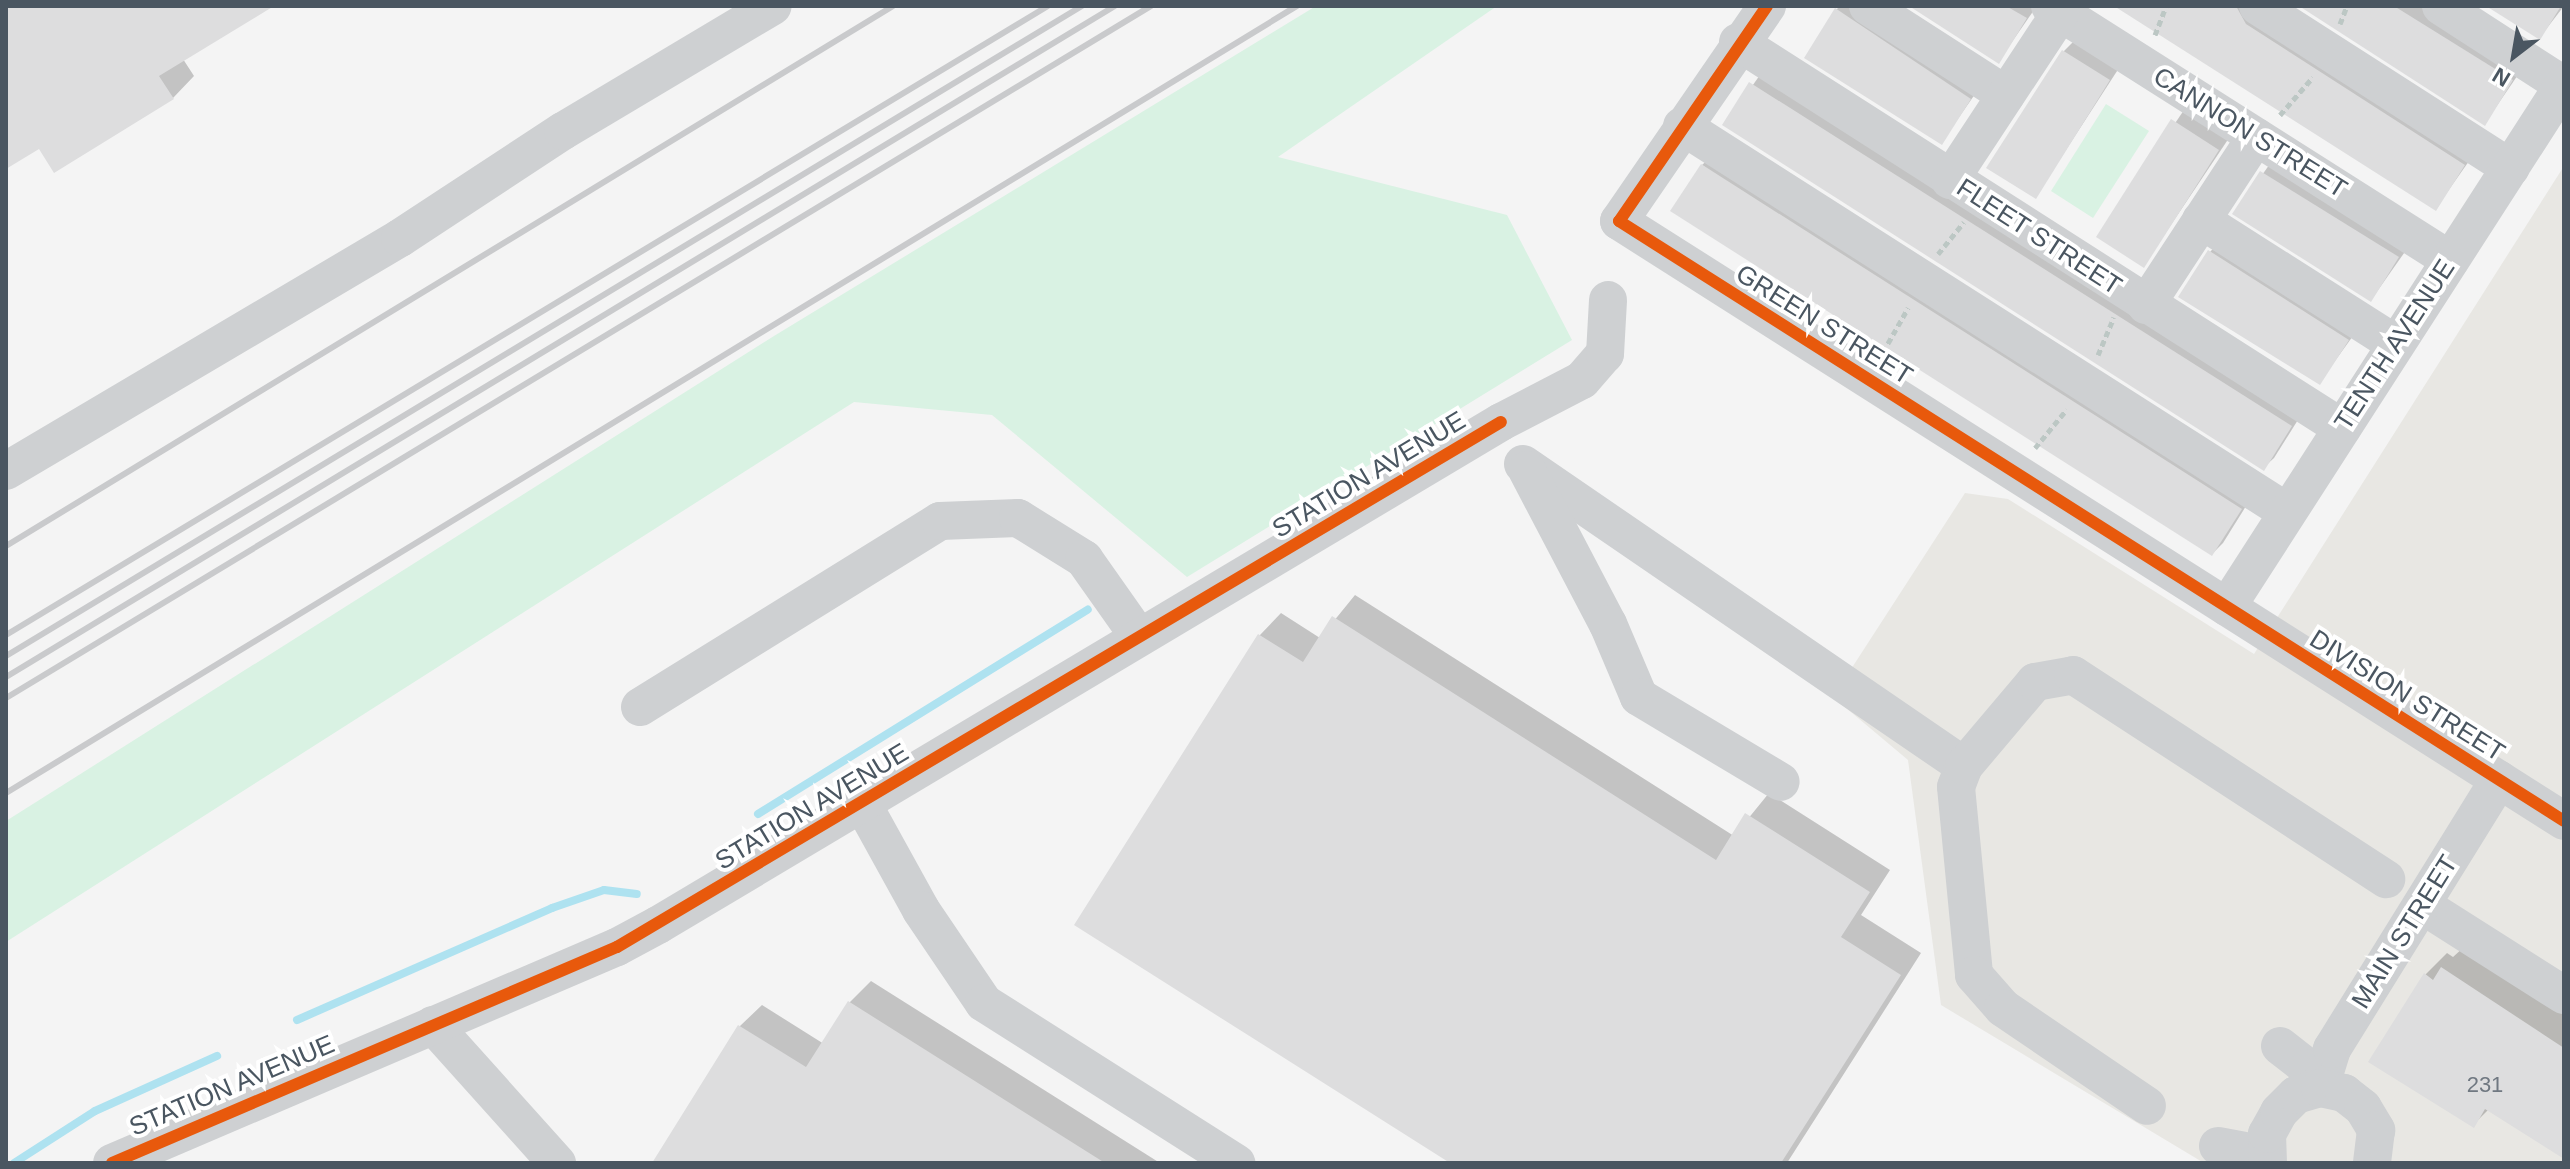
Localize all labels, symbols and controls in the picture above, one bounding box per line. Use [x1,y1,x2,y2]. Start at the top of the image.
north arrow [2474,16,2554,96]
street label: CANNON STREET [2147,61,2353,205]
text: N [2488,62,2515,92]
street label: FLEET STREET [1951,172,2127,302]
street label: TENTH AVENUE [2328,253,2462,437]
street label: GREEN STREET [1730,258,1918,392]
street label: STATION AVENUE [1266,405,1472,545]
street label: DIVISION STREET [2304,623,2510,769]
street label: STATION AVENUE [709,737,915,877]
street label: MAIN STREET [2345,850,2465,1014]
street label: STATION AVENUE [124,1028,340,1144]
house number: 231 [2467,1072,2503,1098]

